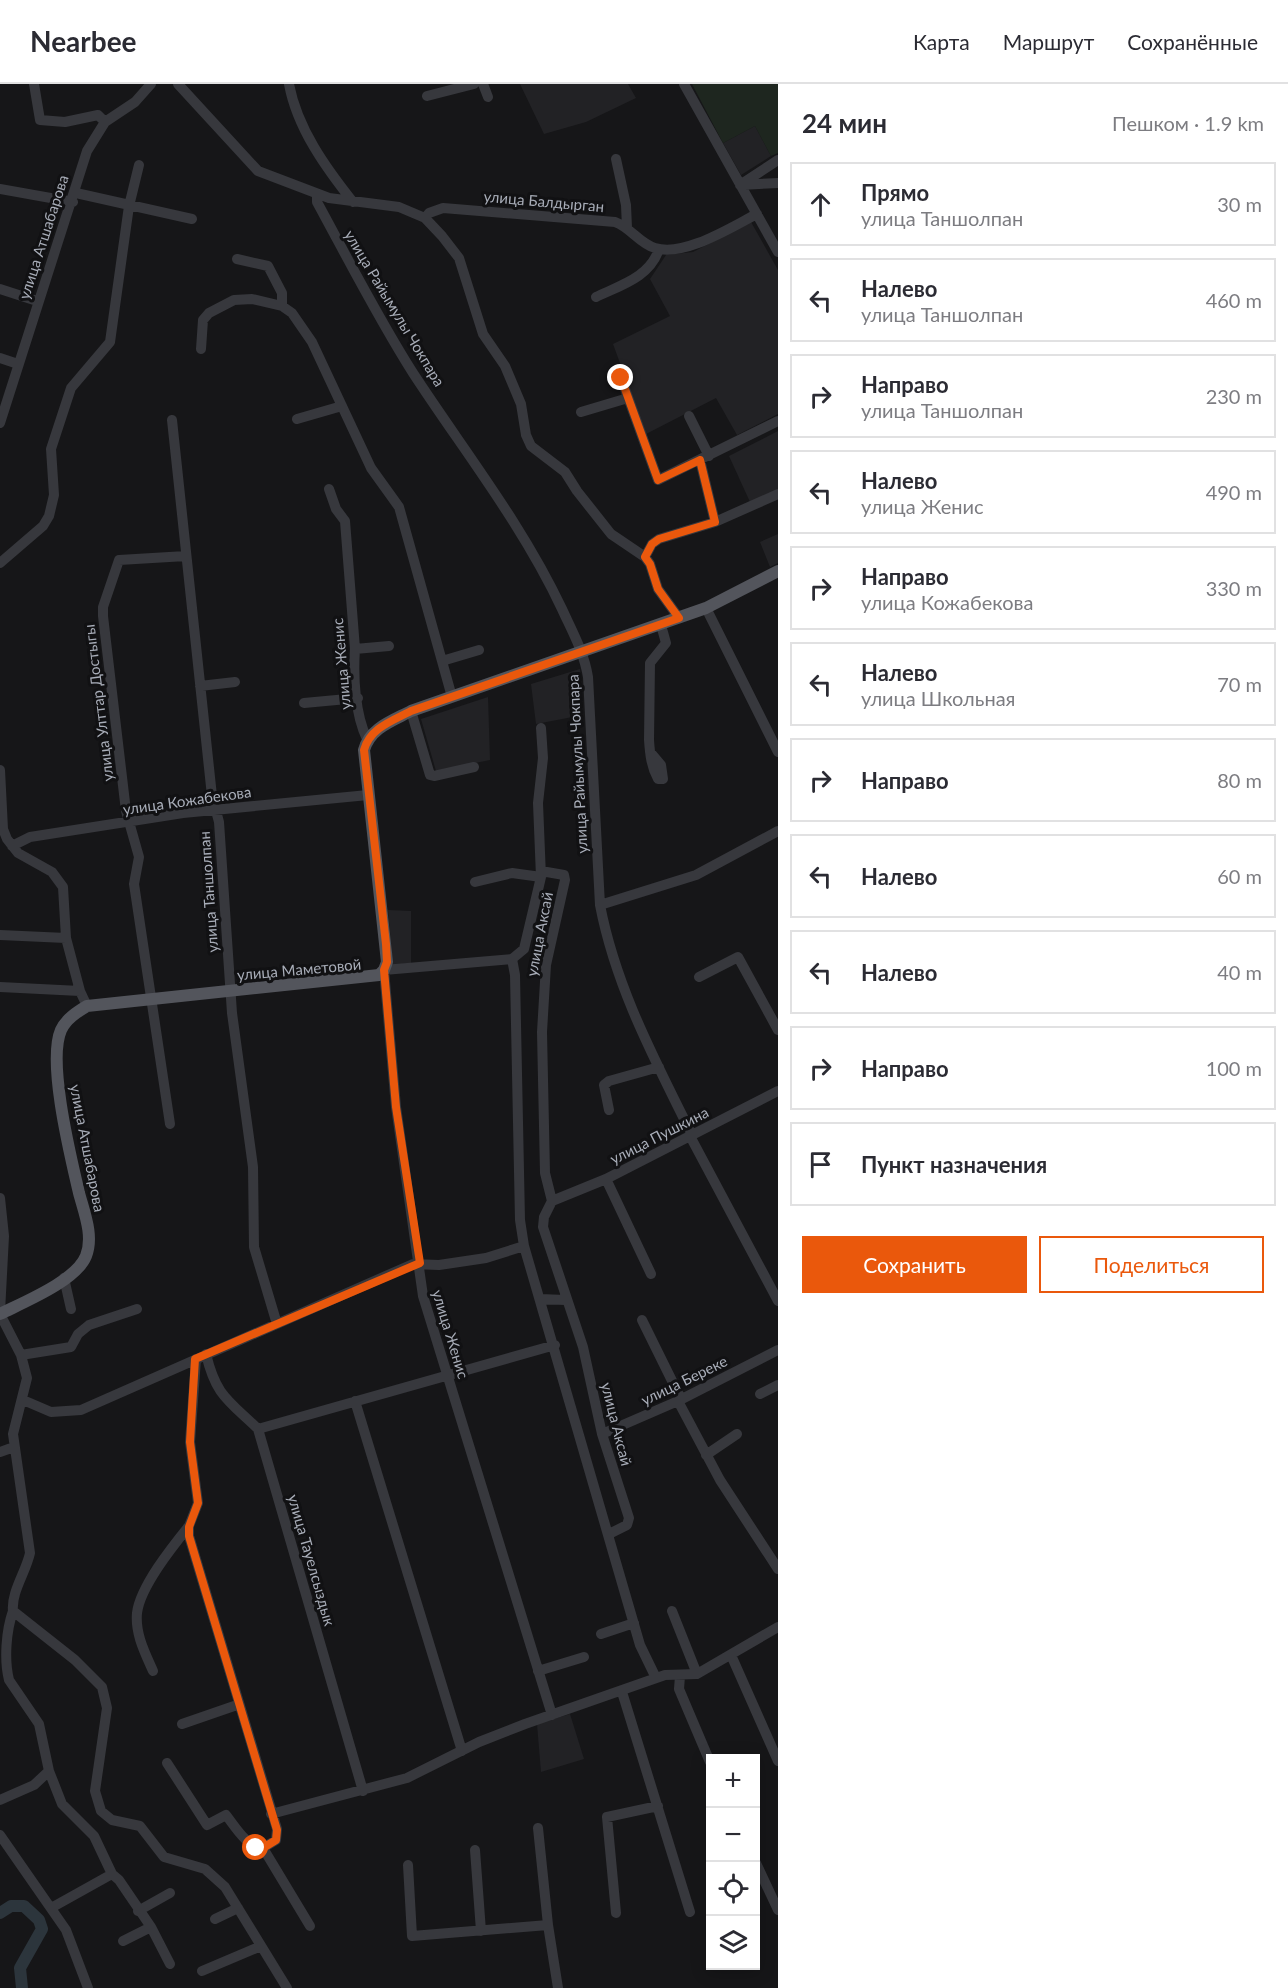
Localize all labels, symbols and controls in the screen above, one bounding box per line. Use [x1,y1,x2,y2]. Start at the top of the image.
text: Nearbee [30,24,137,58]
text: Карта [913,29,970,54]
text: Маршрут [1003,29,1094,54]
text: Сохранённые [1127,29,1258,54]
text: 24 мин [802,107,887,139]
text: Пешком · 1.9 km [1112,111,1264,135]
street label: улица Атшабарова [14,173,72,301]
text: Прямо [861,179,929,206]
street label: улица Балдырган [483,187,605,215]
icon: ahead [804,188,837,221]
text: 30 m [1217,192,1262,216]
text: улица Таншолпан [861,206,1023,230]
street label: улица Райымулы Чокпара [341,227,449,389]
text: Налево [861,275,937,302]
icon: left [804,284,837,317]
text: 460 m [1206,288,1262,312]
text: улица Таншолпан [861,302,1023,326]
route end [607,364,633,390]
text: Направо [861,371,949,398]
icon: right [804,380,837,413]
text: 230 m [1206,384,1262,408]
text: улица Таншолпан [861,398,1023,422]
text: Налево [861,467,937,494]
icon: left [804,476,837,509]
text: 490 m [1206,480,1262,504]
text: улица Женис [861,494,984,518]
text: Направо [861,563,949,590]
icon: right [804,572,837,605]
text: 330 m [1206,576,1262,600]
text: улица Кожабекова [861,590,1033,614]
street label: улица Женис [328,617,354,711]
street label: улица Улттар Достыгы [79,623,117,783]
text: Налево [861,659,937,686]
icon: left [804,668,837,701]
text: 70 m [1217,672,1262,696]
street label: улица Райымулы Чокпара [563,674,591,854]
text: улица Школьная [861,686,1015,710]
icon: right [804,764,837,797]
text: Направо [861,767,949,794]
text: 80 m [1217,768,1262,792]
street label: улица Кожабекова [122,782,252,818]
street label: улица Таншолпан [195,831,221,953]
icon: left [804,860,837,893]
text: Налево [861,863,937,890]
text: 60 m [1217,864,1262,888]
street label: улица Аксай [522,890,556,978]
street label: улица Маметовой [236,955,362,983]
icon: left [804,956,837,989]
text: Налево [861,959,937,986]
text: 40 m [1217,960,1262,984]
icon: right [804,1052,837,1085]
text: Направо [861,1055,949,1082]
text: 100 m [1206,1056,1262,1080]
street label: улица Атшабарова [67,1083,109,1213]
street label: улица Пушкина [607,1102,711,1168]
icon: arrive [804,1148,837,1181]
text: Пункт назначения [861,1151,1047,1178]
button: Сохранить [802,1236,1027,1293]
button: Поделиться [1039,1236,1264,1293]
street label: улица Женис [429,1287,473,1381]
street label: улица Береке [638,1351,730,1409]
street label: улица Аксай [598,1380,636,1468]
street label: улица Тауелсыздык [285,1492,339,1628]
map controls [706,1754,760,1970]
button: + [706,1754,760,1808]
button: − [706,1808,760,1862]
route start [242,1834,268,1860]
button: locate [706,1862,760,1916]
button: layers [706,1916,760,1970]

